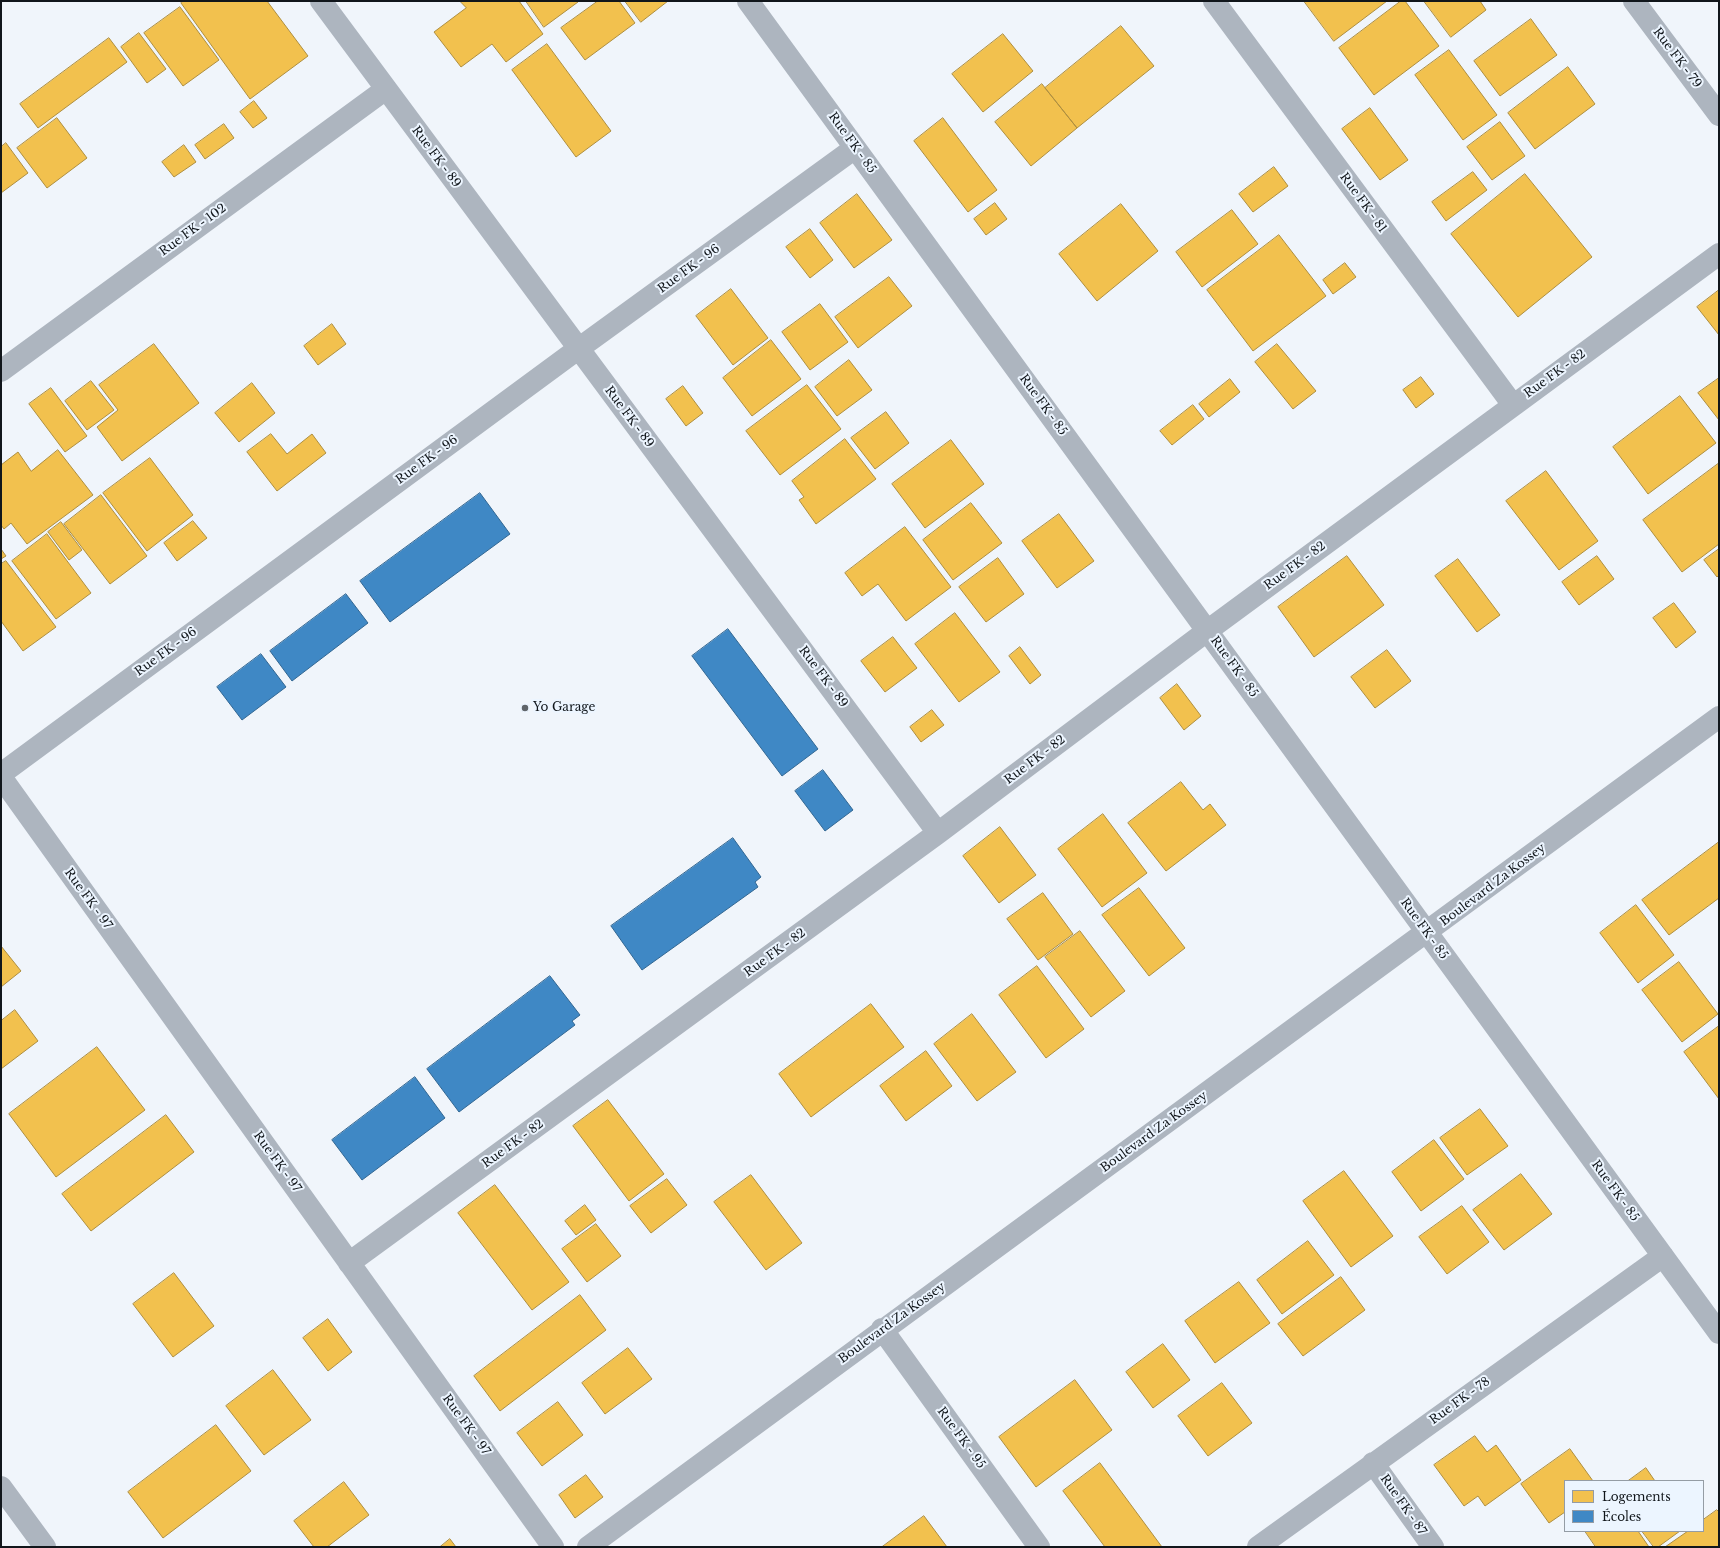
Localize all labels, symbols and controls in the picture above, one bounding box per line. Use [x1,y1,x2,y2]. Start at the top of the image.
street label: Rue FK - 79 [1650,25,1704,91]
street label: Rue FK - 85 [825,110,879,176]
street label: Rue FK - 89 [408,124,464,190]
street label: Rue FK - 81 [1337,170,1389,236]
street label: Rue FK - 102 [157,201,229,259]
street label: Rue FK - 96 [655,242,723,296]
street label: Rue FK - 82 [1522,347,1588,401]
street label: Rue FK - 85 [1016,372,1070,438]
street label: Rue FK - 89 [601,384,657,450]
street label: Rue FK - 96 [393,433,461,487]
street label: Rue FK - 82 [1262,539,1328,593]
street label: Rue FK - 96 [132,625,200,679]
street label: Rue FK - 85 [1207,634,1261,700]
street label: Rue FK - 89 [795,644,851,710]
place label: Yo Garage [533,701,595,715]
marker: Yo Garage [520,703,530,713]
street label: Rue FK - 82 [1002,732,1068,788]
street label: Boulevard Za Kossey [1437,841,1549,929]
street label: Rue FK - 97 [61,866,115,932]
street label: Rue FK - 85 [1397,896,1451,962]
street label: Rue FK - 82 [742,926,808,980]
street label: Boulevard Za Kossey [1098,1089,1210,1175]
street label: Rue FK - 82 [480,1117,546,1171]
street label: Rue FK - 97 [250,1129,304,1195]
street label: Rue FK - 85 [1588,1158,1642,1224]
street label: Boulevard Za Kossey [836,1280,948,1366]
street label: Rue FK - 78 [1427,1374,1493,1428]
street label: Rue FK - 97 [439,1392,493,1458]
street label: Rue FK - 95 [934,1405,988,1471]
street label: Rue FK - 87 [1377,1472,1429,1538]
legend [1564,1480,1704,1532]
text: Logements [1602,1489,1671,1504]
text: Écoles [1602,1509,1641,1524]

